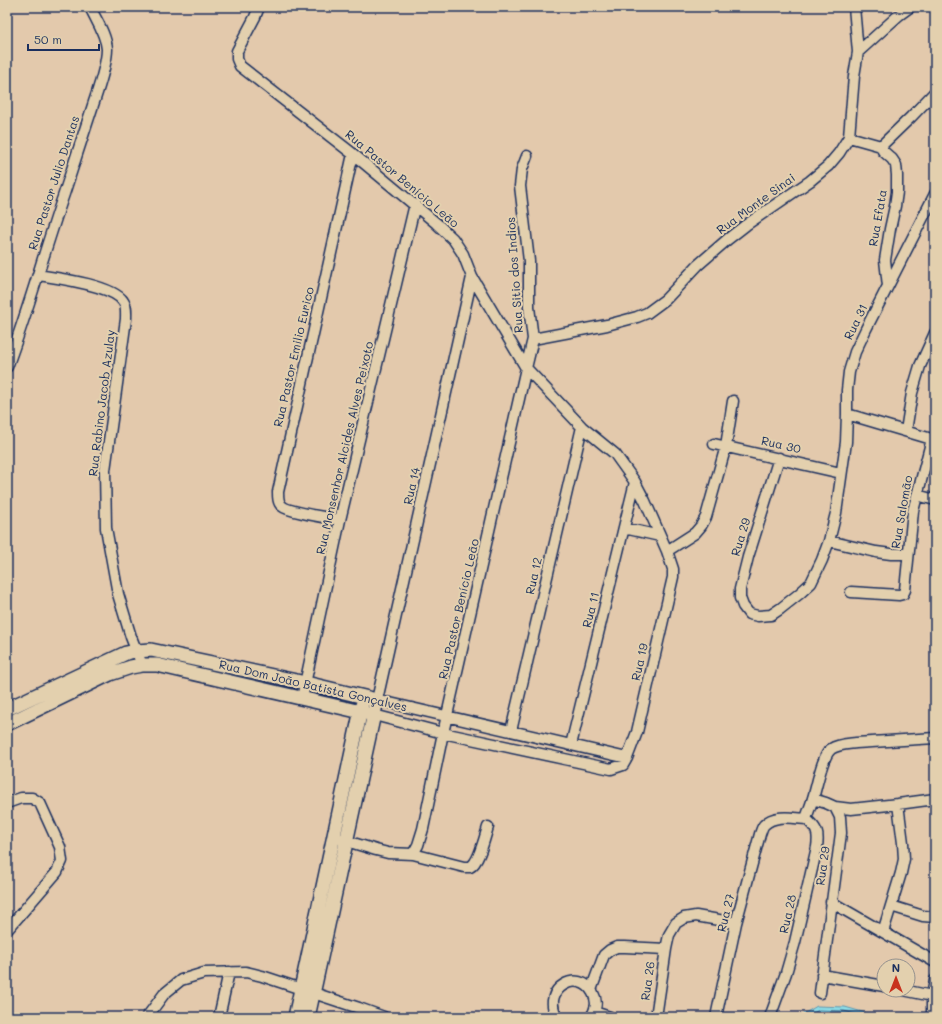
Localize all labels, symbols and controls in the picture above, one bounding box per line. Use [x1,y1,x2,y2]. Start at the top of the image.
scale bar [28,26,99,52]
text: 50 m [34,31,62,47]
street label: Rua Pastor Julio Dantas [24,113,82,252]
street label: Rua Pastor Benício Leão [342,126,463,231]
street label: Rua Monte Sinai [713,169,798,237]
street label: Rua Efata [864,188,890,247]
street label: Rua Sitio dos Indios [502,216,526,334]
street label: Rua Pastor Emilio Eurico [269,285,317,429]
street label: Rua 31 [840,301,871,342]
street label: Rua Rabino Jacob Azulay [84,329,118,477]
street label: Rua Monsenhor Alcides Alves Peixoto [312,340,376,556]
street label: Rua 30 [760,432,803,456]
street label: Rua 14 [399,465,423,506]
street label: Rua Salomão [887,474,915,550]
street label: Rua 29 [727,516,753,558]
street label: Rua Pastor Benício Leão [434,537,482,681]
street label: Rua 12 [521,556,545,596]
street label: Rua 11 [578,590,602,629]
street label: Rua 19 [627,641,651,682]
street label: Rua Dom João Batista Gonçalves [218,656,409,715]
street label: Rua 29 [811,845,833,886]
street label: Rua 27 [713,892,738,934]
street label: Rua 28 [775,893,799,935]
north arrow [876,958,916,998]
street label: Rua 26 [636,960,658,1002]
text: N [892,960,900,975]

